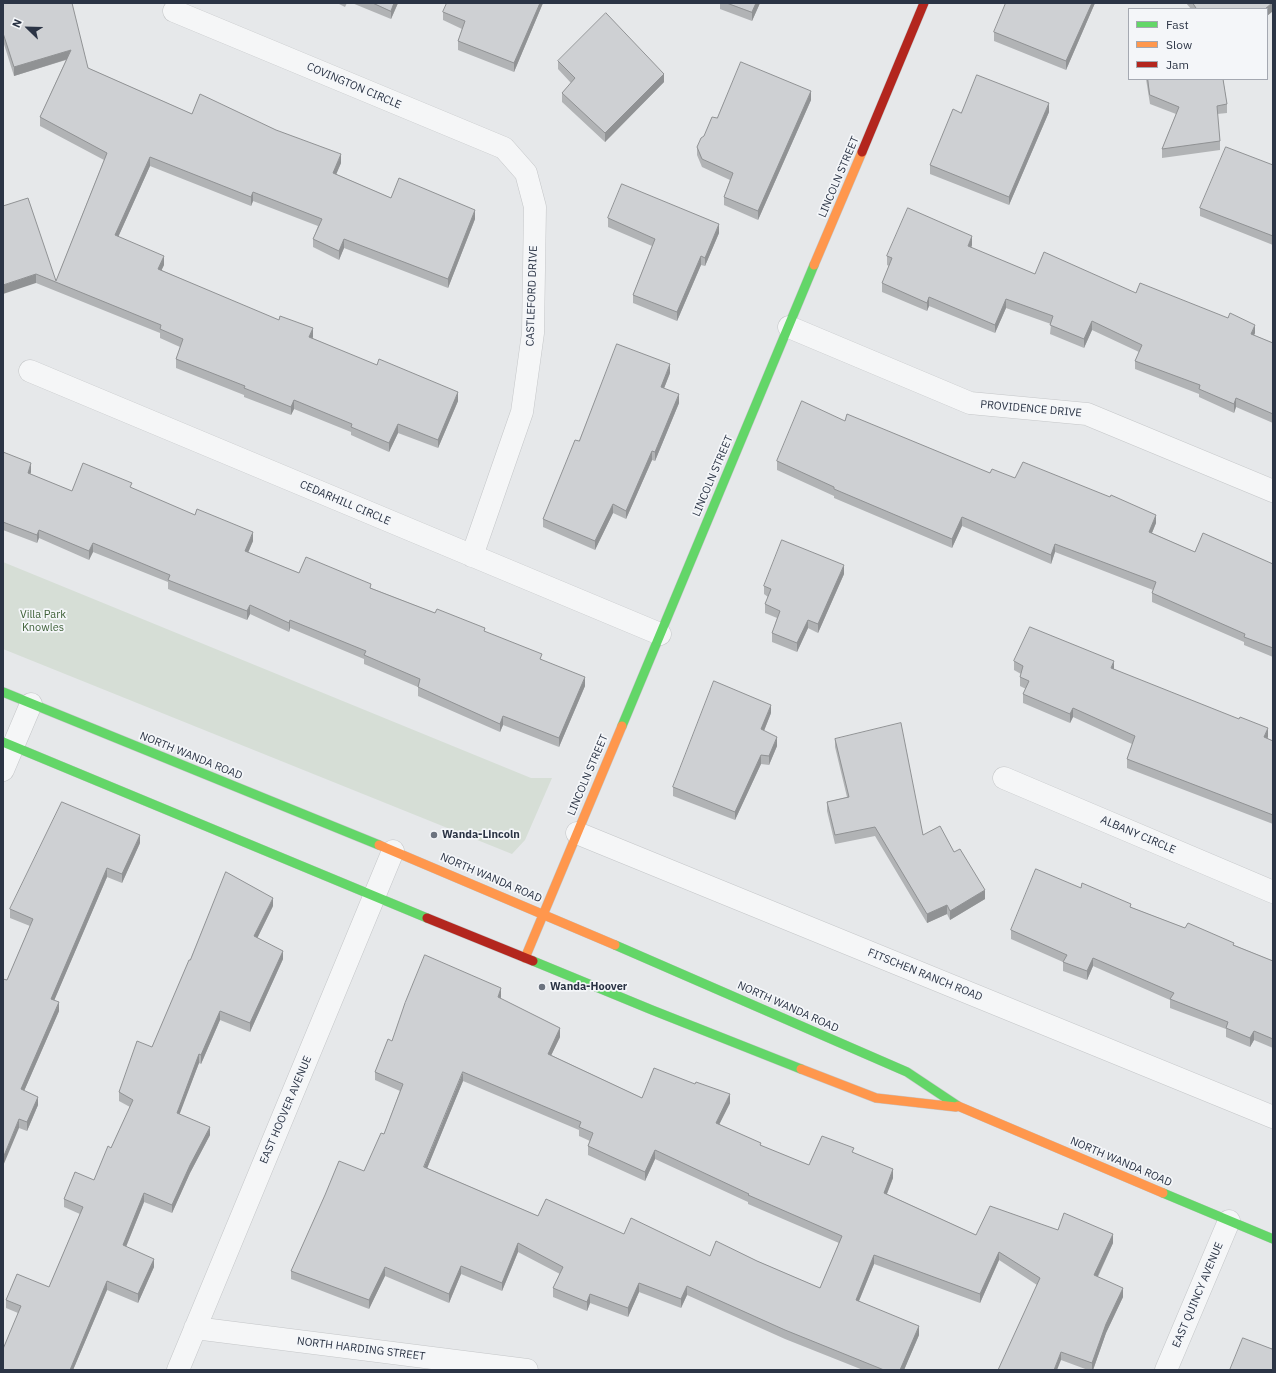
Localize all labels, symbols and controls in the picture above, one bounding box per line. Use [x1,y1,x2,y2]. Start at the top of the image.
north arrow [8,8,48,48]
legend [1128,8,1268,80]
text: N [9,17,25,30]
text: Fast [1166,17,1189,32]
text: Slow [1166,37,1192,52]
text: Jam [1166,57,1189,72]
street label: COVINGTON CIRCLE [305,60,403,112]
street label: LINCOLN STREET [816,134,862,220]
street label: CASTLEFORD DRIVE [524,245,540,347]
street label: PROVIDENCE DRIVE [980,398,1082,420]
street label: LINCOLN STREET [690,433,736,519]
street label: CEDARHILL CIRCLE [298,478,392,528]
park label: Villa Park Knowles [20,608,66,634]
street label: NORTH WANDA ROAD [138,729,244,783]
street label: LINCOLN STREET [565,732,611,818]
street label: ALBANY CIRCLE [1098,813,1178,857]
place label: Wanda-Lincoln [442,828,520,842]
marker: Wanda-Lincoln [429,830,439,840]
street label: NORTH WANDA ROAD [438,851,544,905]
street label: FITSCHEN RANCH ROAD [866,946,984,1004]
street label: NORTH WANDA ROAD [735,979,841,1035]
place label: Wanda-Hoover [550,980,627,994]
marker: Wanda-Hoover [537,982,547,992]
street label: EAST HOOVER AVENUE [257,1054,315,1166]
street label: NORTH WANDA ROAD [1068,1135,1174,1189]
street label: EAST QUINCY AVENUE [1170,1240,1226,1350]
street label: NORTH HARDING STREET [296,1335,426,1363]

